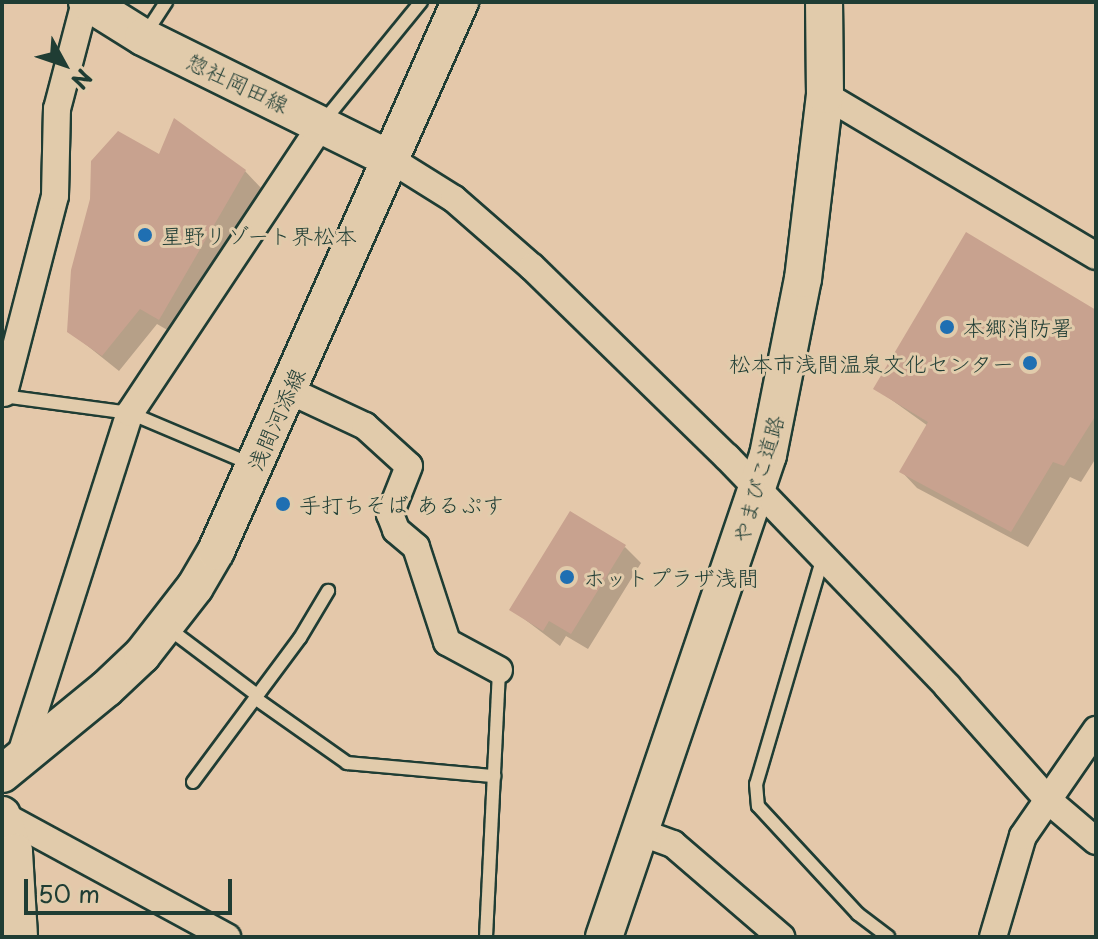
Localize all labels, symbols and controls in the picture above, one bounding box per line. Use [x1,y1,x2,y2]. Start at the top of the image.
north arrow [24,24,104,104]
street label: 惣社岡田線 [183,47,293,117]
text: N [65,62,101,97]
place label: 星野リゾート界松本 [161,222,357,248]
marker: 星野リゾート界松本 [136,226,154,244]
place label: 本郷消防署 [963,314,1073,340]
marker: 本郷消防署 [938,318,956,336]
place label: 松本市浅間温泉文化センター [728,350,1014,376]
marker: 松本市浅間温泉文化センター [1021,354,1039,372]
street label: 浅間河添線 [241,363,309,475]
street label: やまびこ道路 [726,412,788,546]
place label: 手打ちそば あるぷす [299,491,504,517]
marker: 手打ちそば あるぷす [274,495,292,513]
place label: ホットプラザ浅間 [583,564,759,590]
marker: ホットプラザ浅間 [558,568,576,586]
scale bar [28,863,236,913]
text: 50 m [38,875,100,911]

